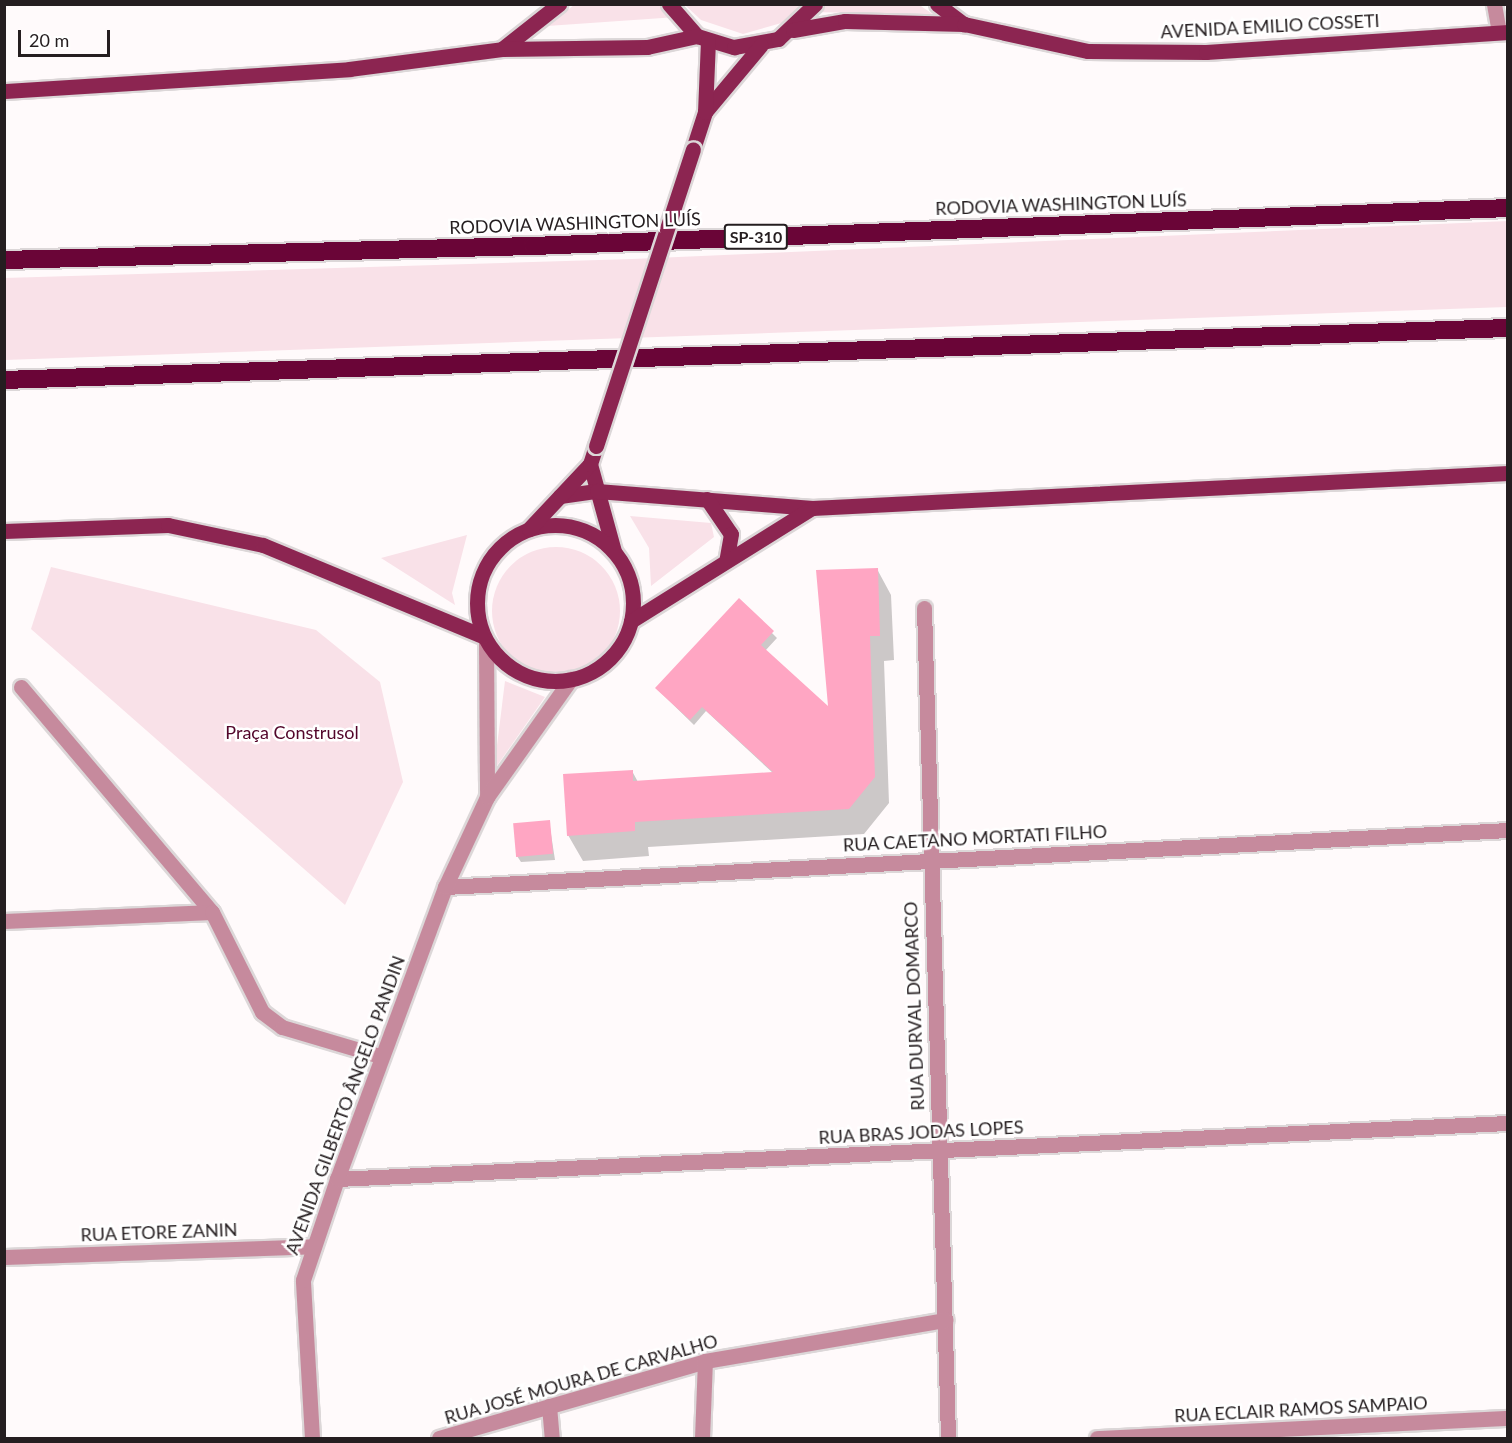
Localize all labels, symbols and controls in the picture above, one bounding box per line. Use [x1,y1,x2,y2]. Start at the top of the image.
street label: AVENIDA EMILIO COSSETI [1160,9,1380,43]
scale bar [21,18,112,56]
text: 20 m [29,29,69,51]
street label: RODOVIA WASHINGTON LUÍS [935,189,1187,219]
street label: RODOVIA WASHINGTON LUÍS [449,208,701,238]
road number: SP-310 [723,224,789,250]
park label: Praça Construsol [225,721,359,743]
street label: RUA CAETANO MORTATI FILHO [842,820,1108,856]
street label: RUA DURVAL DOMARCO [900,900,928,1112]
street label: AVENIDA GILBERTO ÂNGELO PANDIN [281,952,409,1258]
street label: RUA BRAS JODAS LOPES [817,1116,1025,1148]
street label: RUA ETORE ZANIN [80,1218,238,1246]
street label: RUA JOSÉ MOURA DE CARVALHO [441,1329,721,1429]
street label: RUA ECLAIR RAMOS SAMPAIO [1173,1392,1429,1426]

